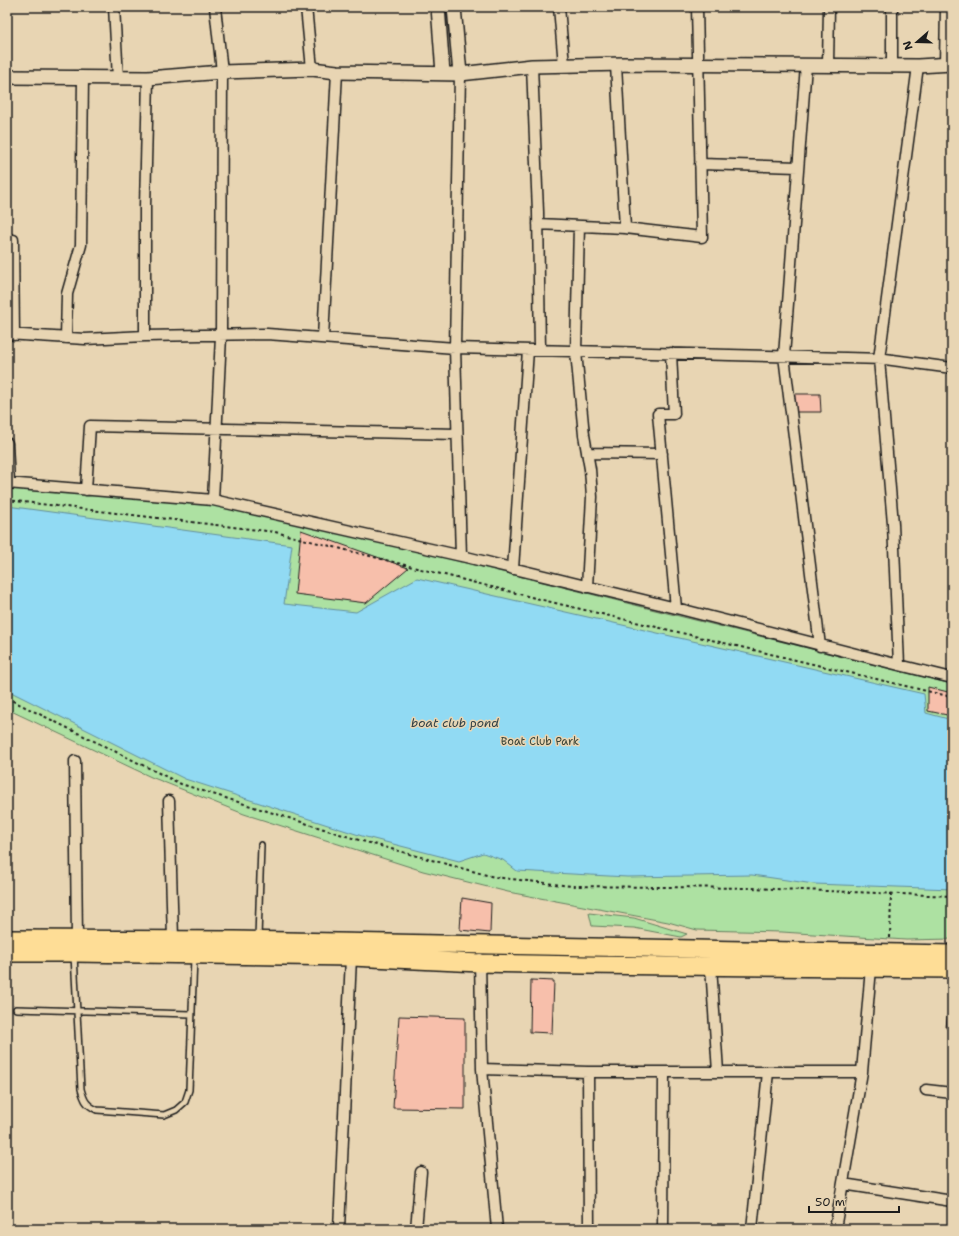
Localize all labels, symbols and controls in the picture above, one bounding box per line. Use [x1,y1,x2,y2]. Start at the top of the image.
north arrow [897,22,937,62]
text: N [899,38,917,52]
water label: boat club pond [411,715,499,731]
park label: Boat Club Park [501,734,579,749]
scale bar [809,1188,899,1214]
text: 50 m [815,1194,845,1210]

